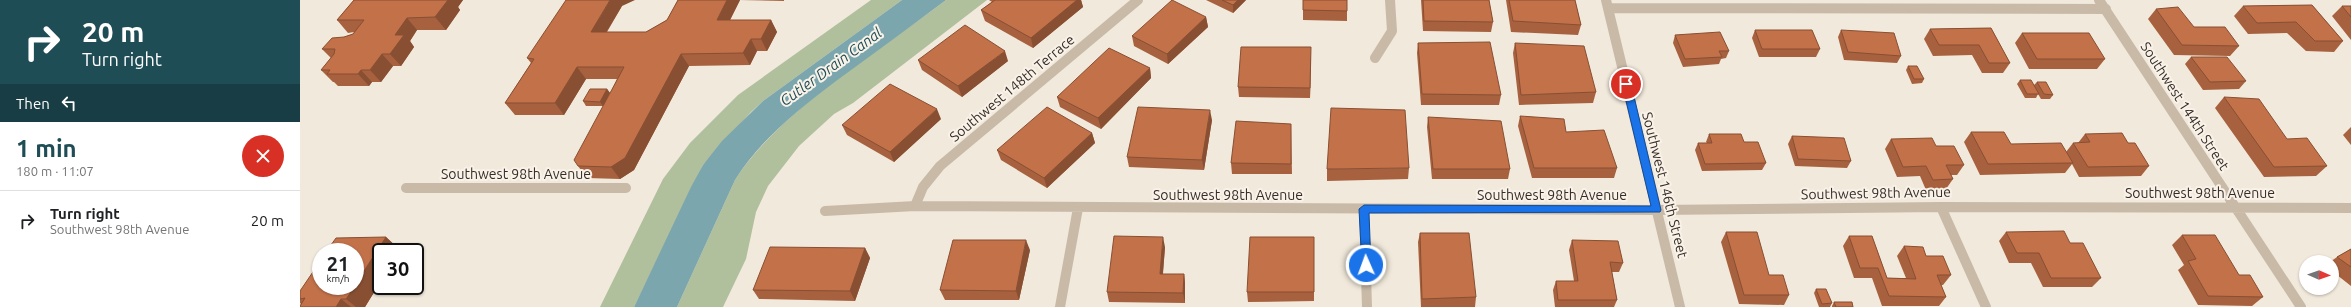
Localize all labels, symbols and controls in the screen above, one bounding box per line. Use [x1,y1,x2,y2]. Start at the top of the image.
icon: right [16,16,68,68]
text: 20 m [82,16,144,47]
water label: Cutler Drain Canal [776,23,886,109]
street label: Southwest 148th Terrace [946,31,1078,145]
street label: Southwest 144th Street [2137,39,2233,174]
text: Turn right [82,49,162,69]
pin [1609,67,1643,101]
icon: arrive [1615,73,1637,95]
icon: left [58,92,80,114]
text: Then [16,95,50,112]
street label: Southwest 146th Street [1639,110,1691,260]
text: 1 min [16,135,77,162]
button: close [242,135,284,177]
text: 180 m · 11:07 [16,164,94,178]
street label: Southwest 98th Avenue [441,166,591,182]
street label: Southwest 98th Avenue [1801,184,1951,202]
street label: Southwest 98th Avenue [2125,185,2275,201]
street label: Southwest 98th Avenue [1153,187,1303,203]
street label: Southwest 98th Avenue [1477,187,1627,203]
text: Turn right [50,205,120,222]
icon: right [16,210,38,232]
text: 20 m [251,212,284,229]
text: Southwest 98th Avenue [50,222,189,236]
speed limit sign: 30 [372,243,424,295]
position arrow [1345,244,1387,286]
text: 21 [327,252,349,275]
north arrow [2299,255,2339,295]
map controls [2299,255,2339,295]
text: km/h [326,273,350,284]

